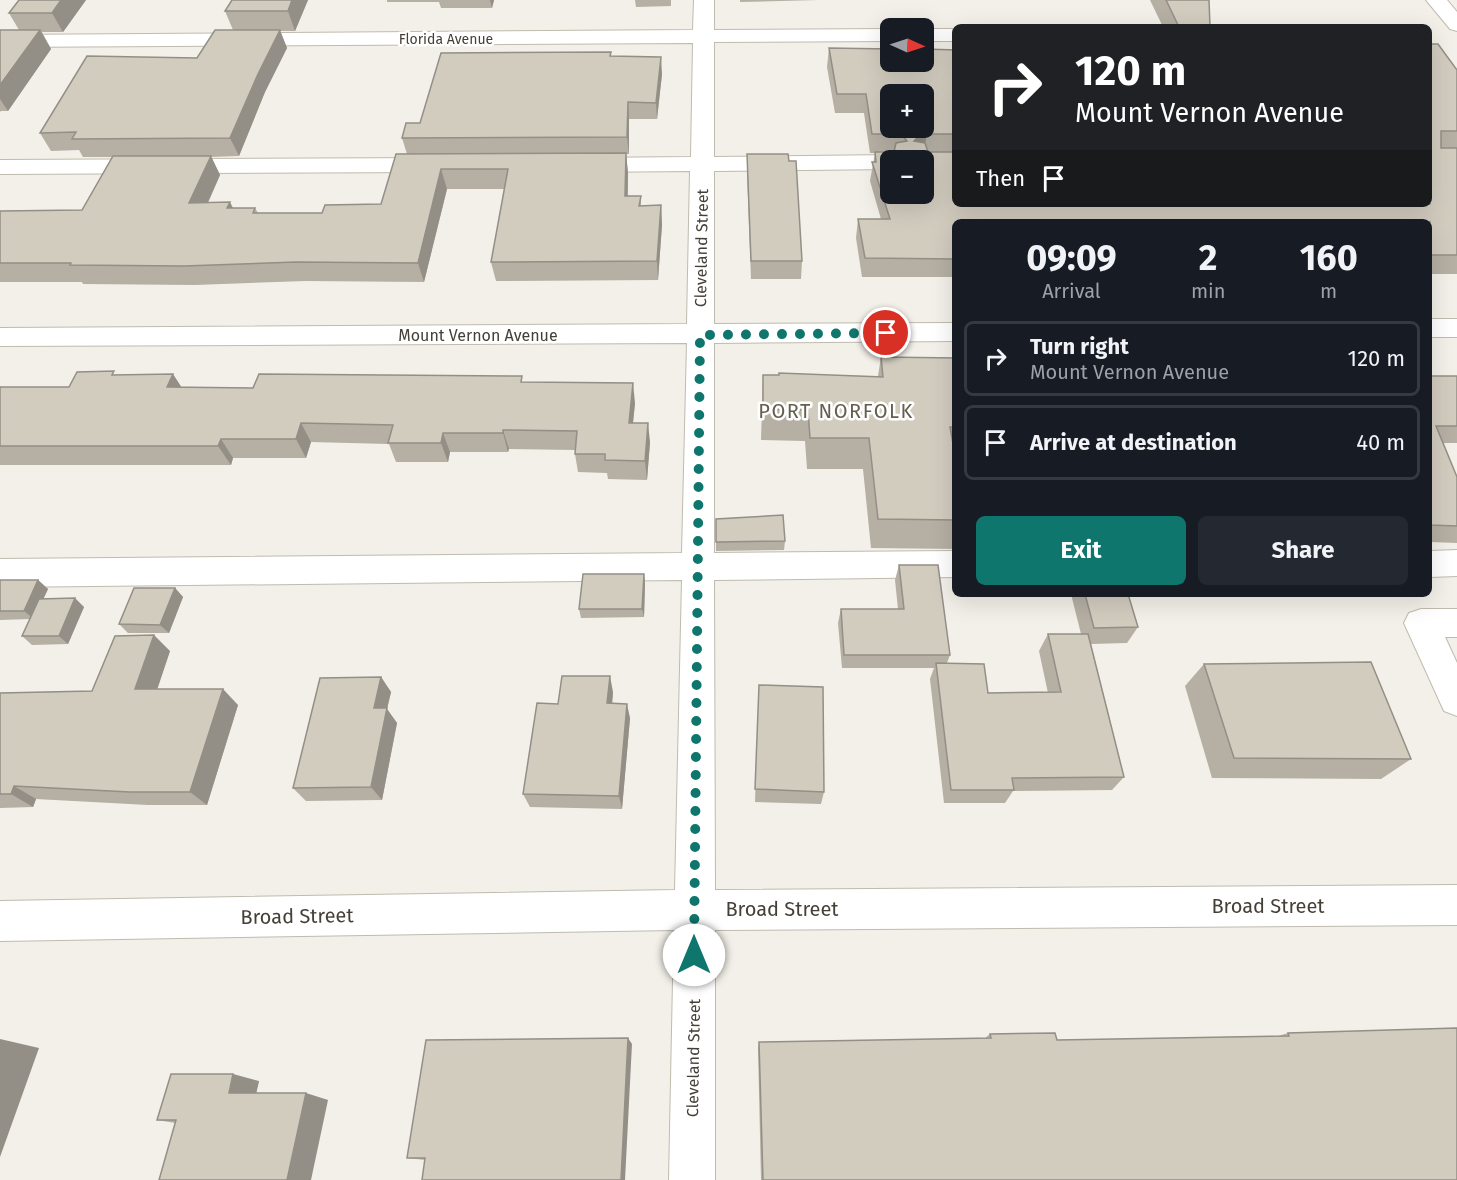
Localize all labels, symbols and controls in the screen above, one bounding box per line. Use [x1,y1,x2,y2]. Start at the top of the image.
north arrow [880,18,934,72]
map controls [880,18,934,204]
street label: Florida Avenue [399,31,493,48]
text: 120 m [1075,46,1186,96]
icon: right [976,48,1054,126]
button: + [880,84,934,138]
text: Mount Vernon Avenue [1075,97,1344,129]
button: − [880,150,934,204]
icon: arrive [1037,162,1070,195]
text: Then [976,165,1025,192]
street label: Cleveland Street [691,188,712,307]
text: 09:09 [1026,236,1117,280]
text: 2 [1199,236,1217,280]
text: 160 [1300,236,1358,280]
text: Arrival [1042,279,1101,303]
text: min [1191,279,1225,303]
text: m [1320,279,1337,303]
pin [860,307,911,358]
icon: arrive [869,316,902,349]
street label: Mount Vernon Avenue [398,326,558,345]
text: Turn right [1030,333,1129,360]
icon: right [979,342,1012,375]
text: 120 m [1348,345,1405,372]
text: Mount Vernon Avenue [1030,360,1229,384]
district label: PORT NORFOLK [758,399,914,423]
icon: arrive [979,426,1012,459]
text: Arrive at destination [1030,429,1237,456]
text: 40 m [1356,429,1405,456]
button: Exit [976,516,1186,585]
button: Share [1198,516,1408,585]
street label: Broad Street [1211,894,1325,918]
street label: Broad Street [725,897,839,921]
street label: Broad Street [240,903,355,929]
position arrow [662,923,726,987]
street label: Cleveland Street [683,998,704,1117]

